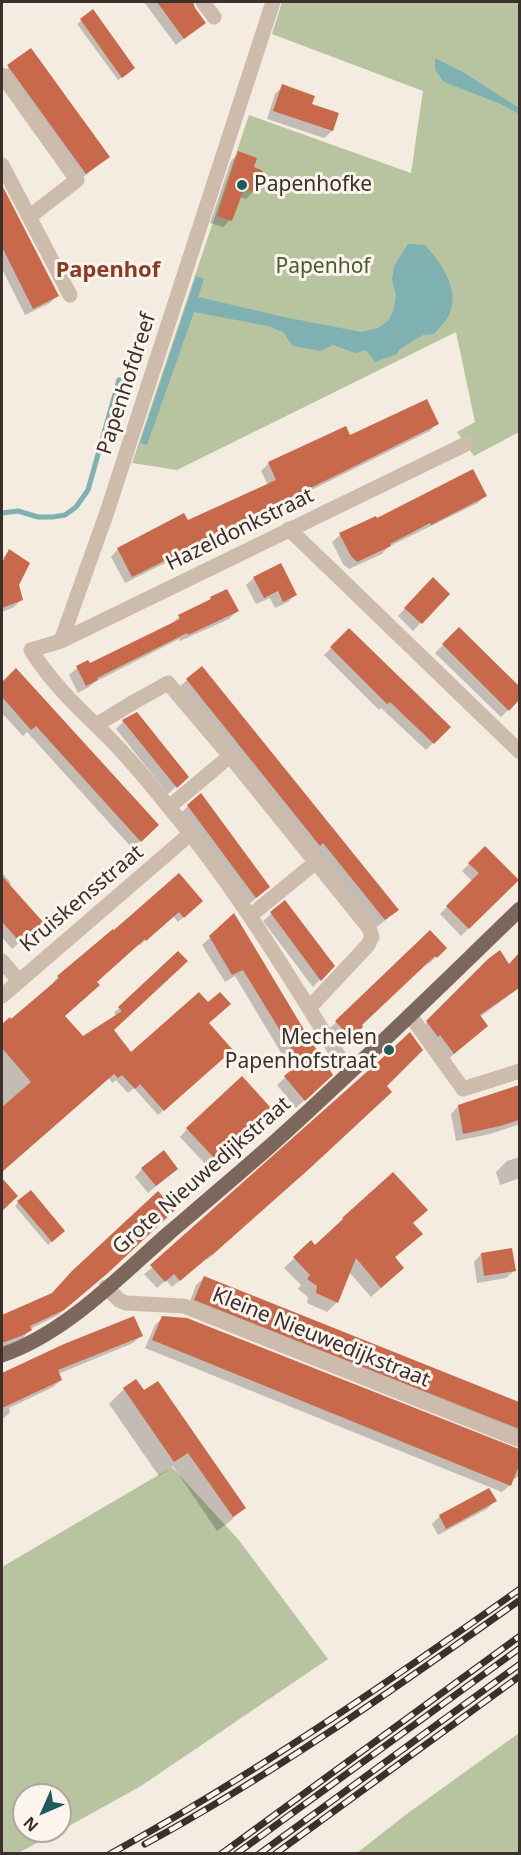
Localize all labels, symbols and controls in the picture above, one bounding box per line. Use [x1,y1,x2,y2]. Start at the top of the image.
place label: Papenhofke [254,172,372,198]
marker: Papenhofke [235,178,249,192]
park label: Papenhof [275,254,371,280]
district label: Papenhof [56,258,160,284]
street label: Papenhofdreef [92,310,162,458]
street label: Hazeldonkstraat [162,483,318,577]
street label: Kruiskensstraat [15,840,149,958]
place label: Mechelen Papenhofstraat [225,1025,377,1075]
marker: Mechelen Papenhofstraat [382,1043,396,1057]
street label: Grote Nieuwedijkstraat [108,1092,296,1260]
street label: Kleine Nieuwedijkstraat [208,1283,434,1393]
north arrow [12,1783,72,1843]
text: N [18,1812,43,1837]

